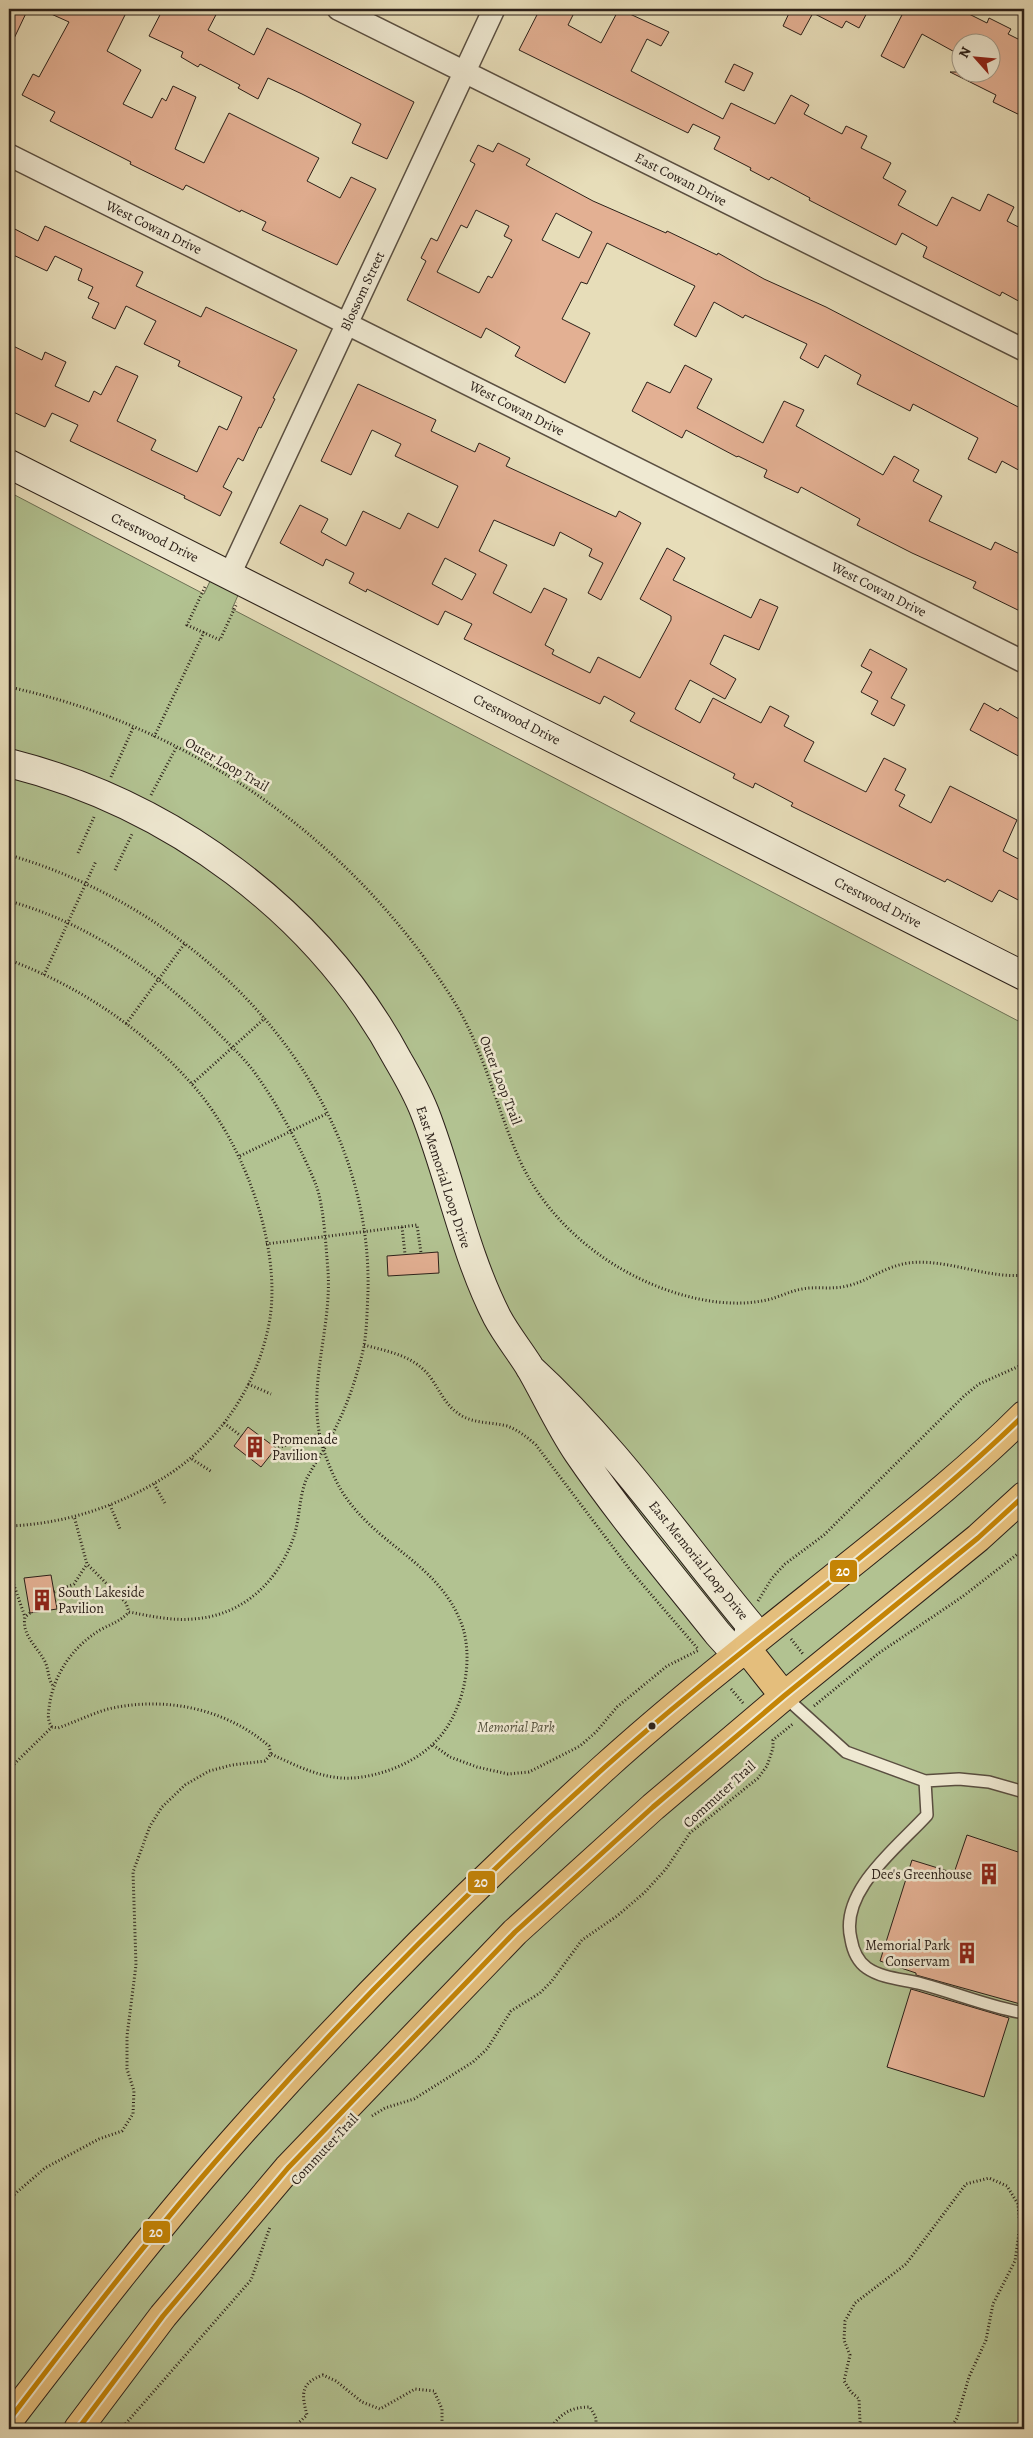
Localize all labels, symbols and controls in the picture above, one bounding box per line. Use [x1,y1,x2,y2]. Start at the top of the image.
north arrow [950,32,1000,82]
text: N [954,43,976,61]
street label: East Cowan Drive [632,148,730,211]
street label: West Cowan Drive [102,196,205,259]
street label: Blossom Street [336,248,389,334]
street label: West Cowan Drive [465,376,568,441]
street label: Crestwood Drive [108,508,202,567]
street label: West Cowan Drive [827,557,930,622]
street label: Crestwood Drive [470,689,564,750]
street label: Outer Loop Trail [181,733,273,796]
street label: Crestwood Drive [831,872,925,933]
street label: Outer Loop Trail [475,1033,526,1128]
street label: East Memorial Loop Drive [412,1104,476,1251]
place label: Promenade Pavilion [272,1430,338,1465]
building icon: Promenade Pavilion [242,1434,268,1460]
street label: East Memorial Loop Drive [644,1497,753,1624]
line badge: 20 [829,1559,858,1583]
text: 20 [836,1562,850,1581]
place label: South Lakeside Pavilion [58,1583,145,1618]
building icon: South Lakeside Pavilion [29,1587,55,1613]
park label: Memorial Park [477,1718,555,1737]
unlabelled marker [647,1721,657,1731]
street label: Commuter Trail [679,1756,760,1832]
building icon: Dee's Greenhouse [976,1861,1002,1887]
place label: Dee's Greenhouse [871,1865,972,1884]
line badge: 20 [467,1870,496,1894]
text: 20 [474,1873,488,1892]
place label: Memorial Park Conservam [865,1936,950,1971]
building icon: Memorial Park Conservam [954,1940,980,1966]
street label: Commuter Trail [286,2109,363,2189]
line badge: 20 [142,2220,171,2244]
text: 20 [149,2223,163,2242]

